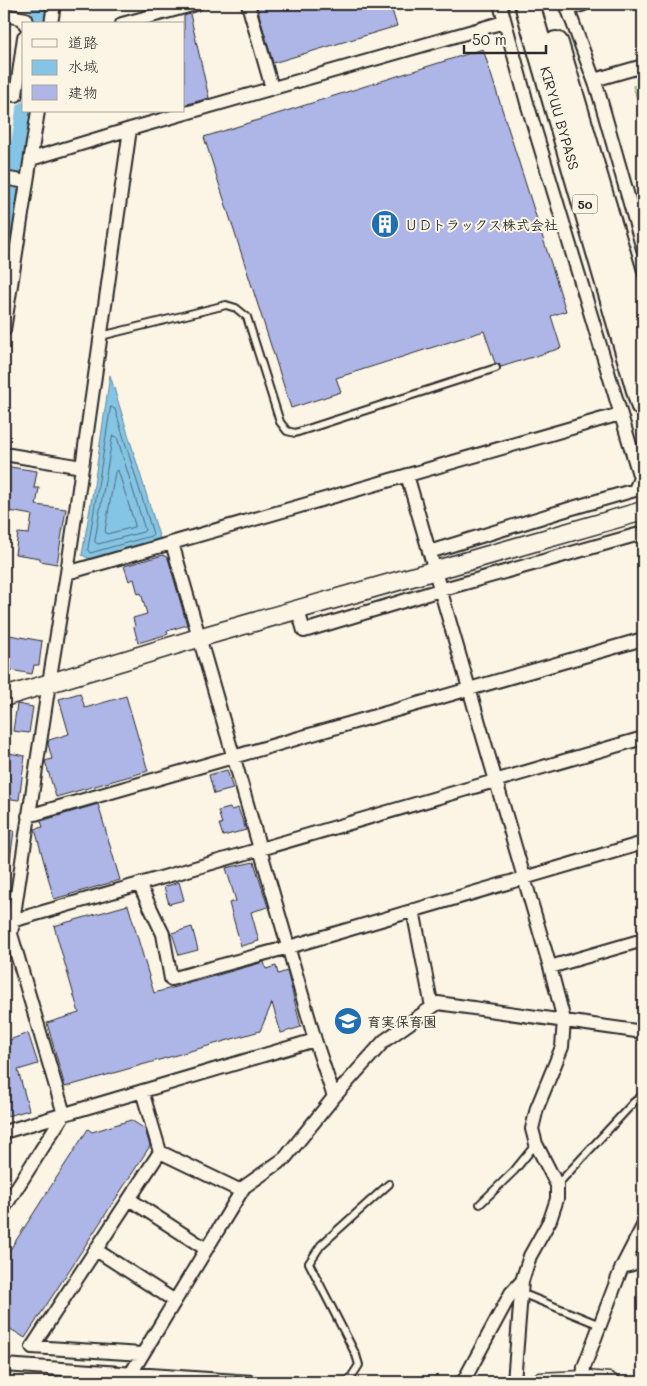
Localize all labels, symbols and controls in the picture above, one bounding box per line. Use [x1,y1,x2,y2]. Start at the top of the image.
legend [22,22,185,112]
scale bar [464,22,547,54]
text: 50 m [472,29,507,49]
text: 道路 [68,32,98,52]
text: 水域 [68,56,98,76]
street label: KIRYUU BYPASS [536,64,584,172]
text: 建物 [68,82,98,102]
road number: 50 [572,194,598,213]
building icon: ＵＤトラックス株式会社 [370,209,400,239]
place label: ＵＤトラックス株式会社 [404,215,558,234]
school or university icon: 育実保育園 [333,1006,363,1036]
place label: 育実保育園 [367,1012,437,1031]

